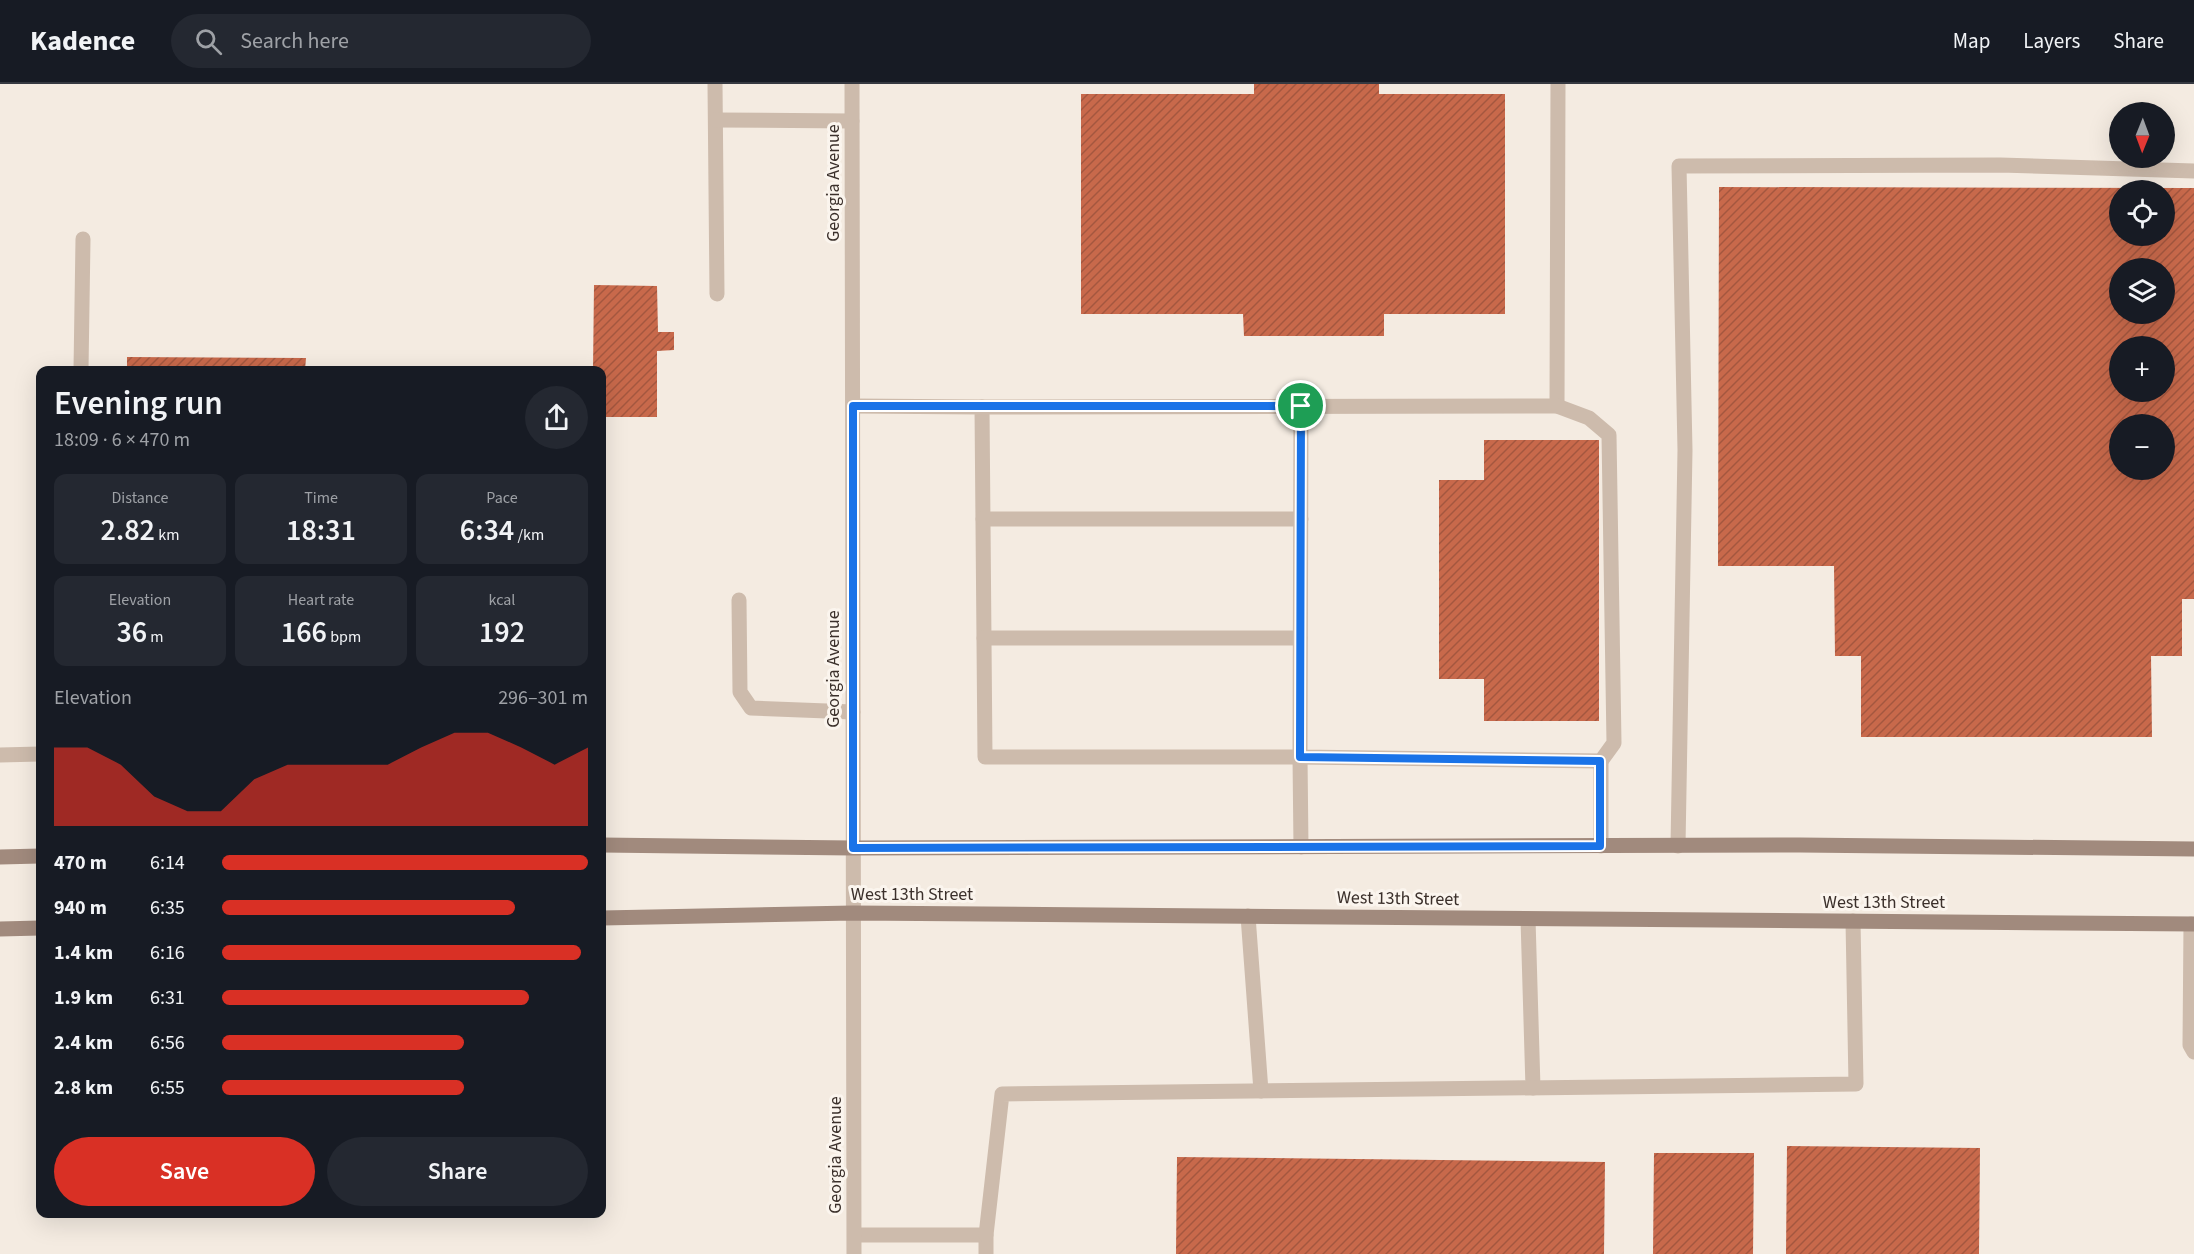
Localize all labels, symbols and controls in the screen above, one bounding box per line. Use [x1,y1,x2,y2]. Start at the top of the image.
search box [171,14,591,68]
text: Kadence [30,21,135,61]
icon: search [192,25,225,58]
text: Search here [240,25,349,57]
text: Map [1953,26,1990,56]
text: Layers [2023,26,2080,56]
text: Share [2113,26,2164,56]
north arrow [2109,102,2175,168]
map controls [2109,102,2175,480]
street label: Georgia Avenue [821,124,846,242]
button: locate [2109,180,2175,246]
button: layers [2109,258,2175,324]
button: + [2109,336,2175,402]
text: Evening run [54,380,223,427]
pin [1275,380,1326,431]
button: share [525,386,588,449]
icon: arrive [1284,389,1317,422]
button: − [2109,414,2175,480]
text: 18:09 · 6 × 470 m [54,426,190,454]
text: Distance [112,487,168,509]
text: Time [304,487,338,509]
text: Pace [486,487,518,509]
text: 2.82 [101,509,155,552]
text: 18:31 [286,509,356,552]
text: 6:34 [460,509,514,552]
text: km [155,524,179,546]
text: /km [514,524,544,546]
text: Elevation [109,589,171,611]
text: Heart rate [288,589,354,611]
text: kcal [489,589,515,611]
street label: Georgia Avenue [821,610,846,728]
text: 36 [116,611,147,654]
text: 166 [281,611,327,654]
text: 192 [479,611,525,654]
text: m [147,626,164,648]
text: bpm [327,626,361,648]
text: Elevation [54,684,132,712]
text: 296–301 m [498,684,588,712]
text: 470 m [54,849,107,877]
text: 6:14 [150,849,185,877]
street label: West 13th Street [851,882,973,907]
street label: West 13th Street [1337,885,1459,912]
street label: West 13th Street [1823,890,1945,915]
text: 940 m [54,894,107,922]
text: 6:35 [150,894,185,922]
text: 1.4 km [54,939,113,967]
text: 6:16 [150,939,185,967]
text: 1.9 km [54,984,113,1012]
text: 6:31 [150,984,185,1012]
text: 2.4 km [54,1029,113,1057]
text: 6:56 [150,1029,185,1057]
text: 2.8 km [54,1074,113,1102]
text: 6:55 [150,1074,185,1102]
street label: Georgia Avenue [823,1096,848,1214]
button: Save [54,1137,315,1206]
button: Share [327,1137,588,1206]

